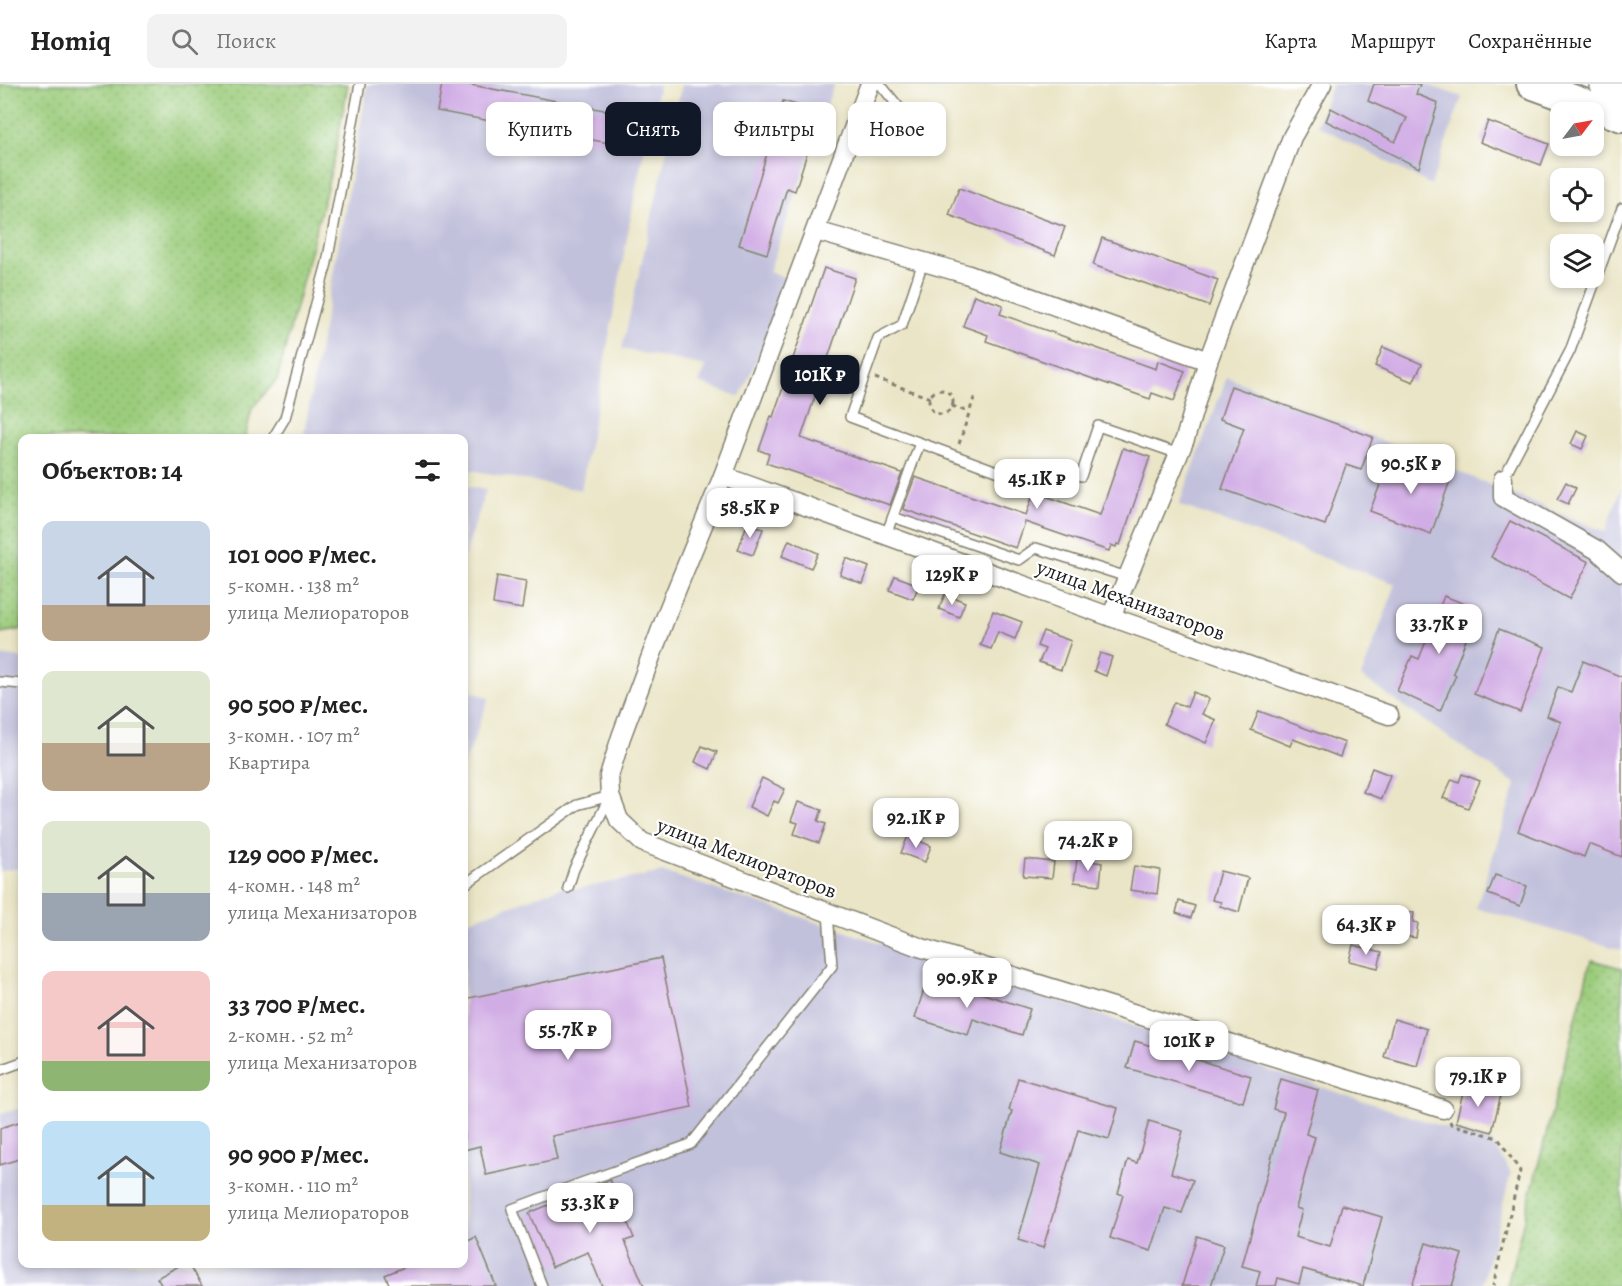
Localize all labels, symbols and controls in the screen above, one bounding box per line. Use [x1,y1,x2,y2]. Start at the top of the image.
search box [147,14,567,68]
text: Homiq [30,22,111,60]
icon: search [168,25,201,58]
text: Поиск [216,26,276,56]
text: Карта [1264,27,1317,55]
text: Маршрут [1350,27,1435,55]
text: Сохранённые [1468,27,1592,55]
chip: Купить [486,102,593,156]
chip: Снять [605,102,701,156]
chip: Фильтры [713,102,836,156]
chip: Новое [848,102,946,156]
north arrow [1550,102,1604,156]
map controls [1550,102,1604,288]
button: locate [1550,168,1604,222]
button: layers [1550,234,1604,288]
pin: 101K ₽ [771,355,869,406]
text: 101K ₽ [794,361,846,388]
pin: 90.5K ₽ [1356,444,1466,495]
text: 90.5K ₽ [1381,450,1441,477]
text: Объектов: 14 [42,453,183,488]
icon: filters [411,454,444,487]
pin: 45.1K ₽ [982,459,1092,510]
text: 45.1K ₽ [1008,465,1066,492]
pin: 58.5K ₽ [695,488,805,539]
text: 58.5K ₽ [721,494,779,521]
text: 101 000 ₽/мес. [228,537,377,572]
icon: home [90,545,162,617]
street label: улица Механизаторов [1032,553,1229,647]
pin: 129K ₽ [903,555,1001,606]
text: 129K ₽ [926,561,978,588]
text: 5-комн. · 138 m² [228,572,359,599]
text: улица Мелиораторов [228,599,409,626]
pin: 33.7K ₽ [1384,604,1494,655]
text: 33.7K ₽ [1410,610,1468,637]
text: 90 500 ₽/мес. [228,687,369,722]
icon: home [90,695,162,767]
text: 3-комн. · 107 m² [228,722,360,749]
text: Квартира [228,749,310,776]
pin: 92.1K ₽ [861,798,971,849]
text: 92.1K ₽ [887,804,945,831]
street label: улица Мелиораторов [652,810,841,905]
pin: 74.2K ₽ [1033,821,1143,872]
text: 74.2K ₽ [1058,827,1118,854]
text: 129 000 ₽/мес. [228,837,379,872]
icon: home [90,845,162,917]
text: 4-комн. · 148 m² [228,872,360,899]
text: улица Механизаторов [228,899,417,926]
pin: 64.3K ₽ [1311,905,1421,956]
text: 64.3K ₽ [1336,911,1396,938]
pin: 90.9K ₽ [912,958,1022,1009]
text: 90.9K ₽ [937,964,997,991]
text: 33 700 ₽/мес. [228,987,366,1022]
icon: home [90,995,162,1067]
pin: 55.7K ₽ [513,1010,623,1061]
text: 55.7K ₽ [539,1016,597,1043]
pin: 101K ₽ [1140,1021,1238,1072]
text: 2-комн. · 52 m² [228,1022,353,1049]
text: 101K ₽ [1163,1027,1215,1054]
text: улица Механизаторов [228,1049,417,1076]
pin: 79.1K ₽ [1423,1057,1533,1108]
text: 79.1K ₽ [1449,1063,1507,1090]
text: 90 900 ₽/мес. [228,1137,370,1172]
icon: home [90,1145,162,1217]
text: 3-комн. · 110 m² [228,1172,358,1199]
pin: 53.3K ₽ [535,1183,645,1234]
text: 53.3K ₽ [561,1189,619,1216]
text: улица Мелиораторов [228,1199,409,1226]

